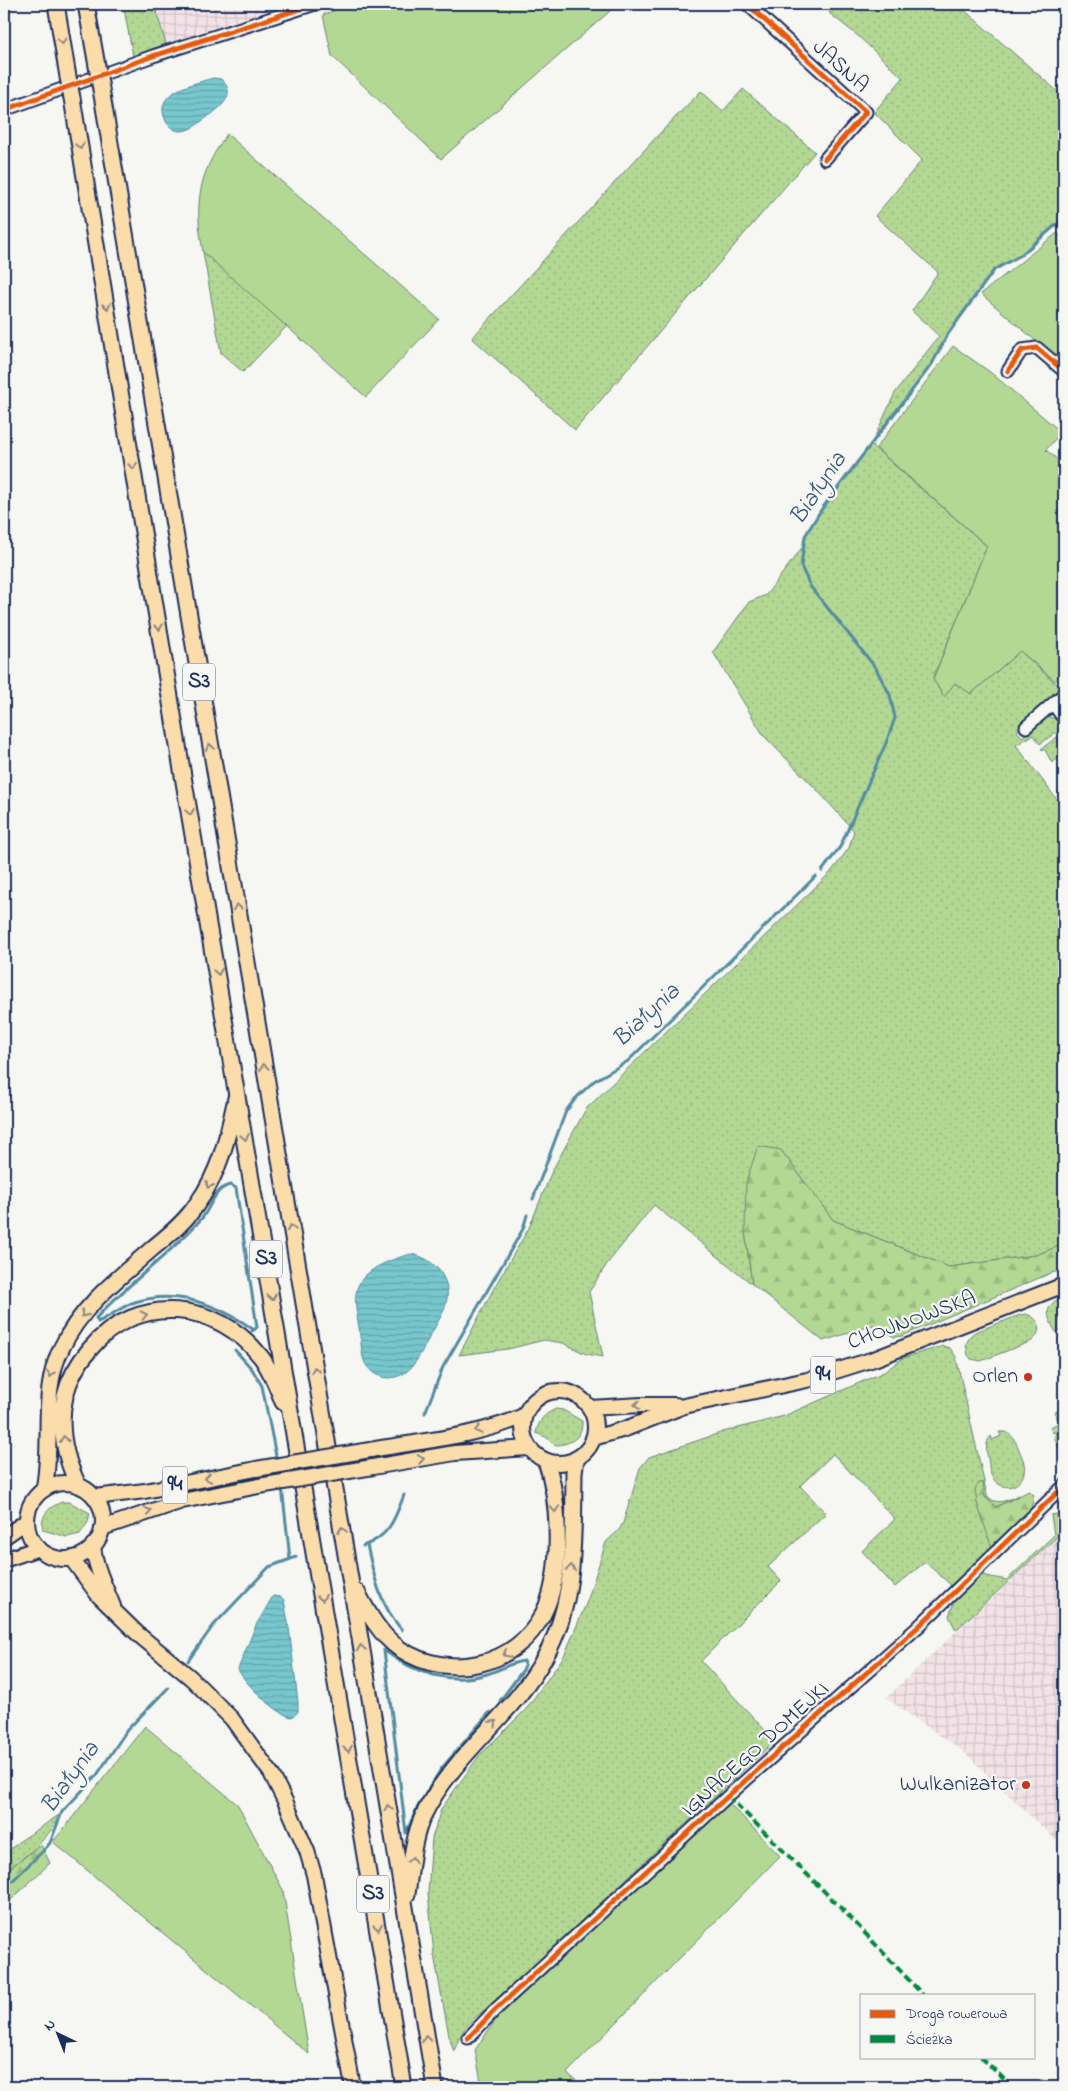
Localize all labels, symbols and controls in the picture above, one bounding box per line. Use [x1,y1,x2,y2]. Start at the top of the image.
street label: JASNA [804,33,876,101]
one-way arrow [56,37,67,45]
one-way arrow [74,141,84,150]
one-way arrow [101,302,111,310]
water label: Białynia [782,445,857,533]
one-way arrow [128,462,138,471]
one-way arrow [154,622,164,631]
road number: S3 [183,664,215,700]
one-way arrow [206,743,216,751]
one-way arrow [184,807,194,816]
one-way arrow [233,903,243,912]
one-way arrow [212,967,222,976]
water label: Białynia [605,975,689,1057]
one-way arrow [259,1063,270,1071]
one-way arrow [240,1133,250,1141]
one-way arrow [205,1180,215,1189]
one-way arrow [286,1223,296,1232]
road number: S3 [250,1240,282,1278]
street label: CHOJNOWSKA [843,1283,981,1359]
one-way arrow [267,1293,277,1302]
one-way arrow [81,1308,89,1317]
one-way arrow [140,1310,149,1321]
road number: 94 [810,1356,836,1394]
place label: Orlen [972,1361,1018,1393]
one-way arrow [311,1365,321,1374]
one-way arrow [47,1369,57,1378]
marker: Orlen [1022,1371,1034,1383]
one-way arrow [633,1400,640,1410]
one-way arrow [474,1424,483,1435]
one-way arrow [59,1434,70,1442]
one-way arrow [418,1454,426,1465]
road number: 94 [162,1466,188,1504]
one-way arrow [203,1473,212,1483]
one-way arrow [549,1505,560,1513]
one-way arrow [143,1507,151,1517]
one-way arrow [337,1526,347,1535]
one-way arrow [565,1564,576,1572]
one-way arrow [316,1593,326,1602]
one-way arrow [357,1643,367,1652]
one-way arrow [503,1647,512,1657]
street label: IGNACEGO DOMEJKI [675,1675,837,1825]
one-way arrow [488,1720,497,1729]
water label: Białynia [33,1734,110,1821]
one-way arrow [342,1745,352,1754]
place label: Wulkanizator [900,1769,1016,1801]
marker: Wulkanizator [1020,1779,1032,1791]
one-way arrow [384,1804,394,1812]
one-way arrow [407,1855,417,1864]
road number: S3 [357,1876,389,1912]
one-way arrow [372,1923,383,1931]
legend [860,1994,1036,2058]
text: Droga rowerowa [905,2003,1007,2026]
north arrow [32,2008,82,2058]
text: N [40,2015,61,2036]
text: Ścieżka [906,2029,953,2051]
one-way arrow [422,2035,432,2044]

